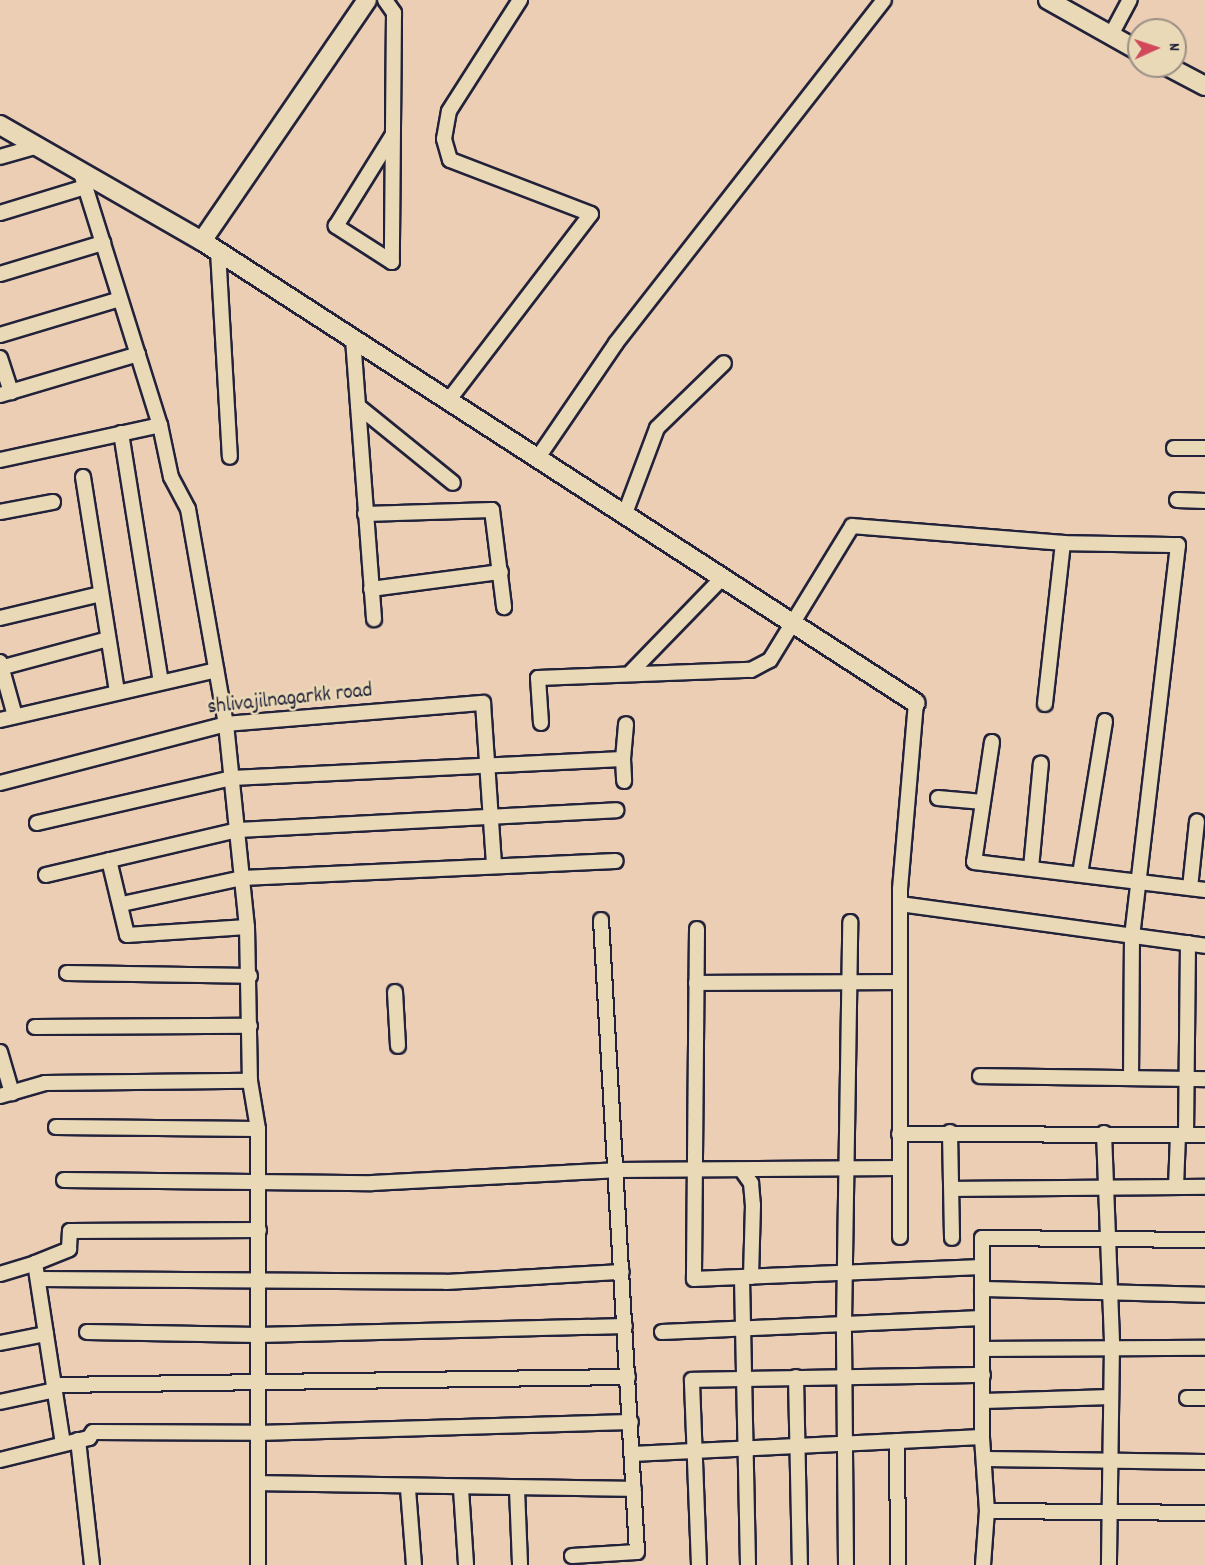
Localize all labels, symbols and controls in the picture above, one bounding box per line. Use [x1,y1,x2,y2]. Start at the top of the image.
north arrow [1127,18,1187,78]
text: N [1162,43,1185,52]
street label: shlivajilnagarkk road [206,679,374,721]

